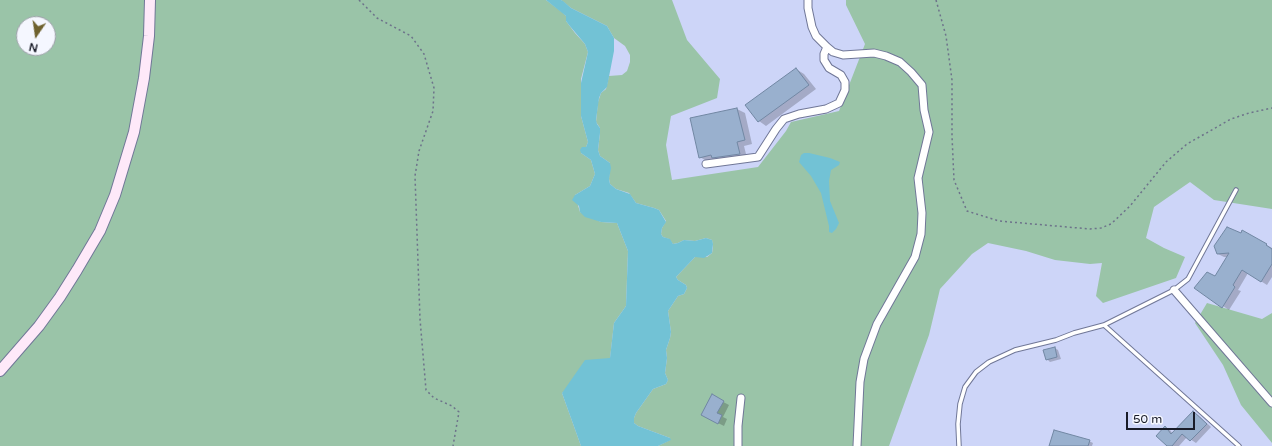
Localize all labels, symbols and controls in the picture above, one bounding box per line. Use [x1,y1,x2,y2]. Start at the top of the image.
north arrow [16,16,56,56]
text: N [28,40,39,55]
scale bar [1128,404,1197,430]
text: 50 m [1133,412,1162,426]

